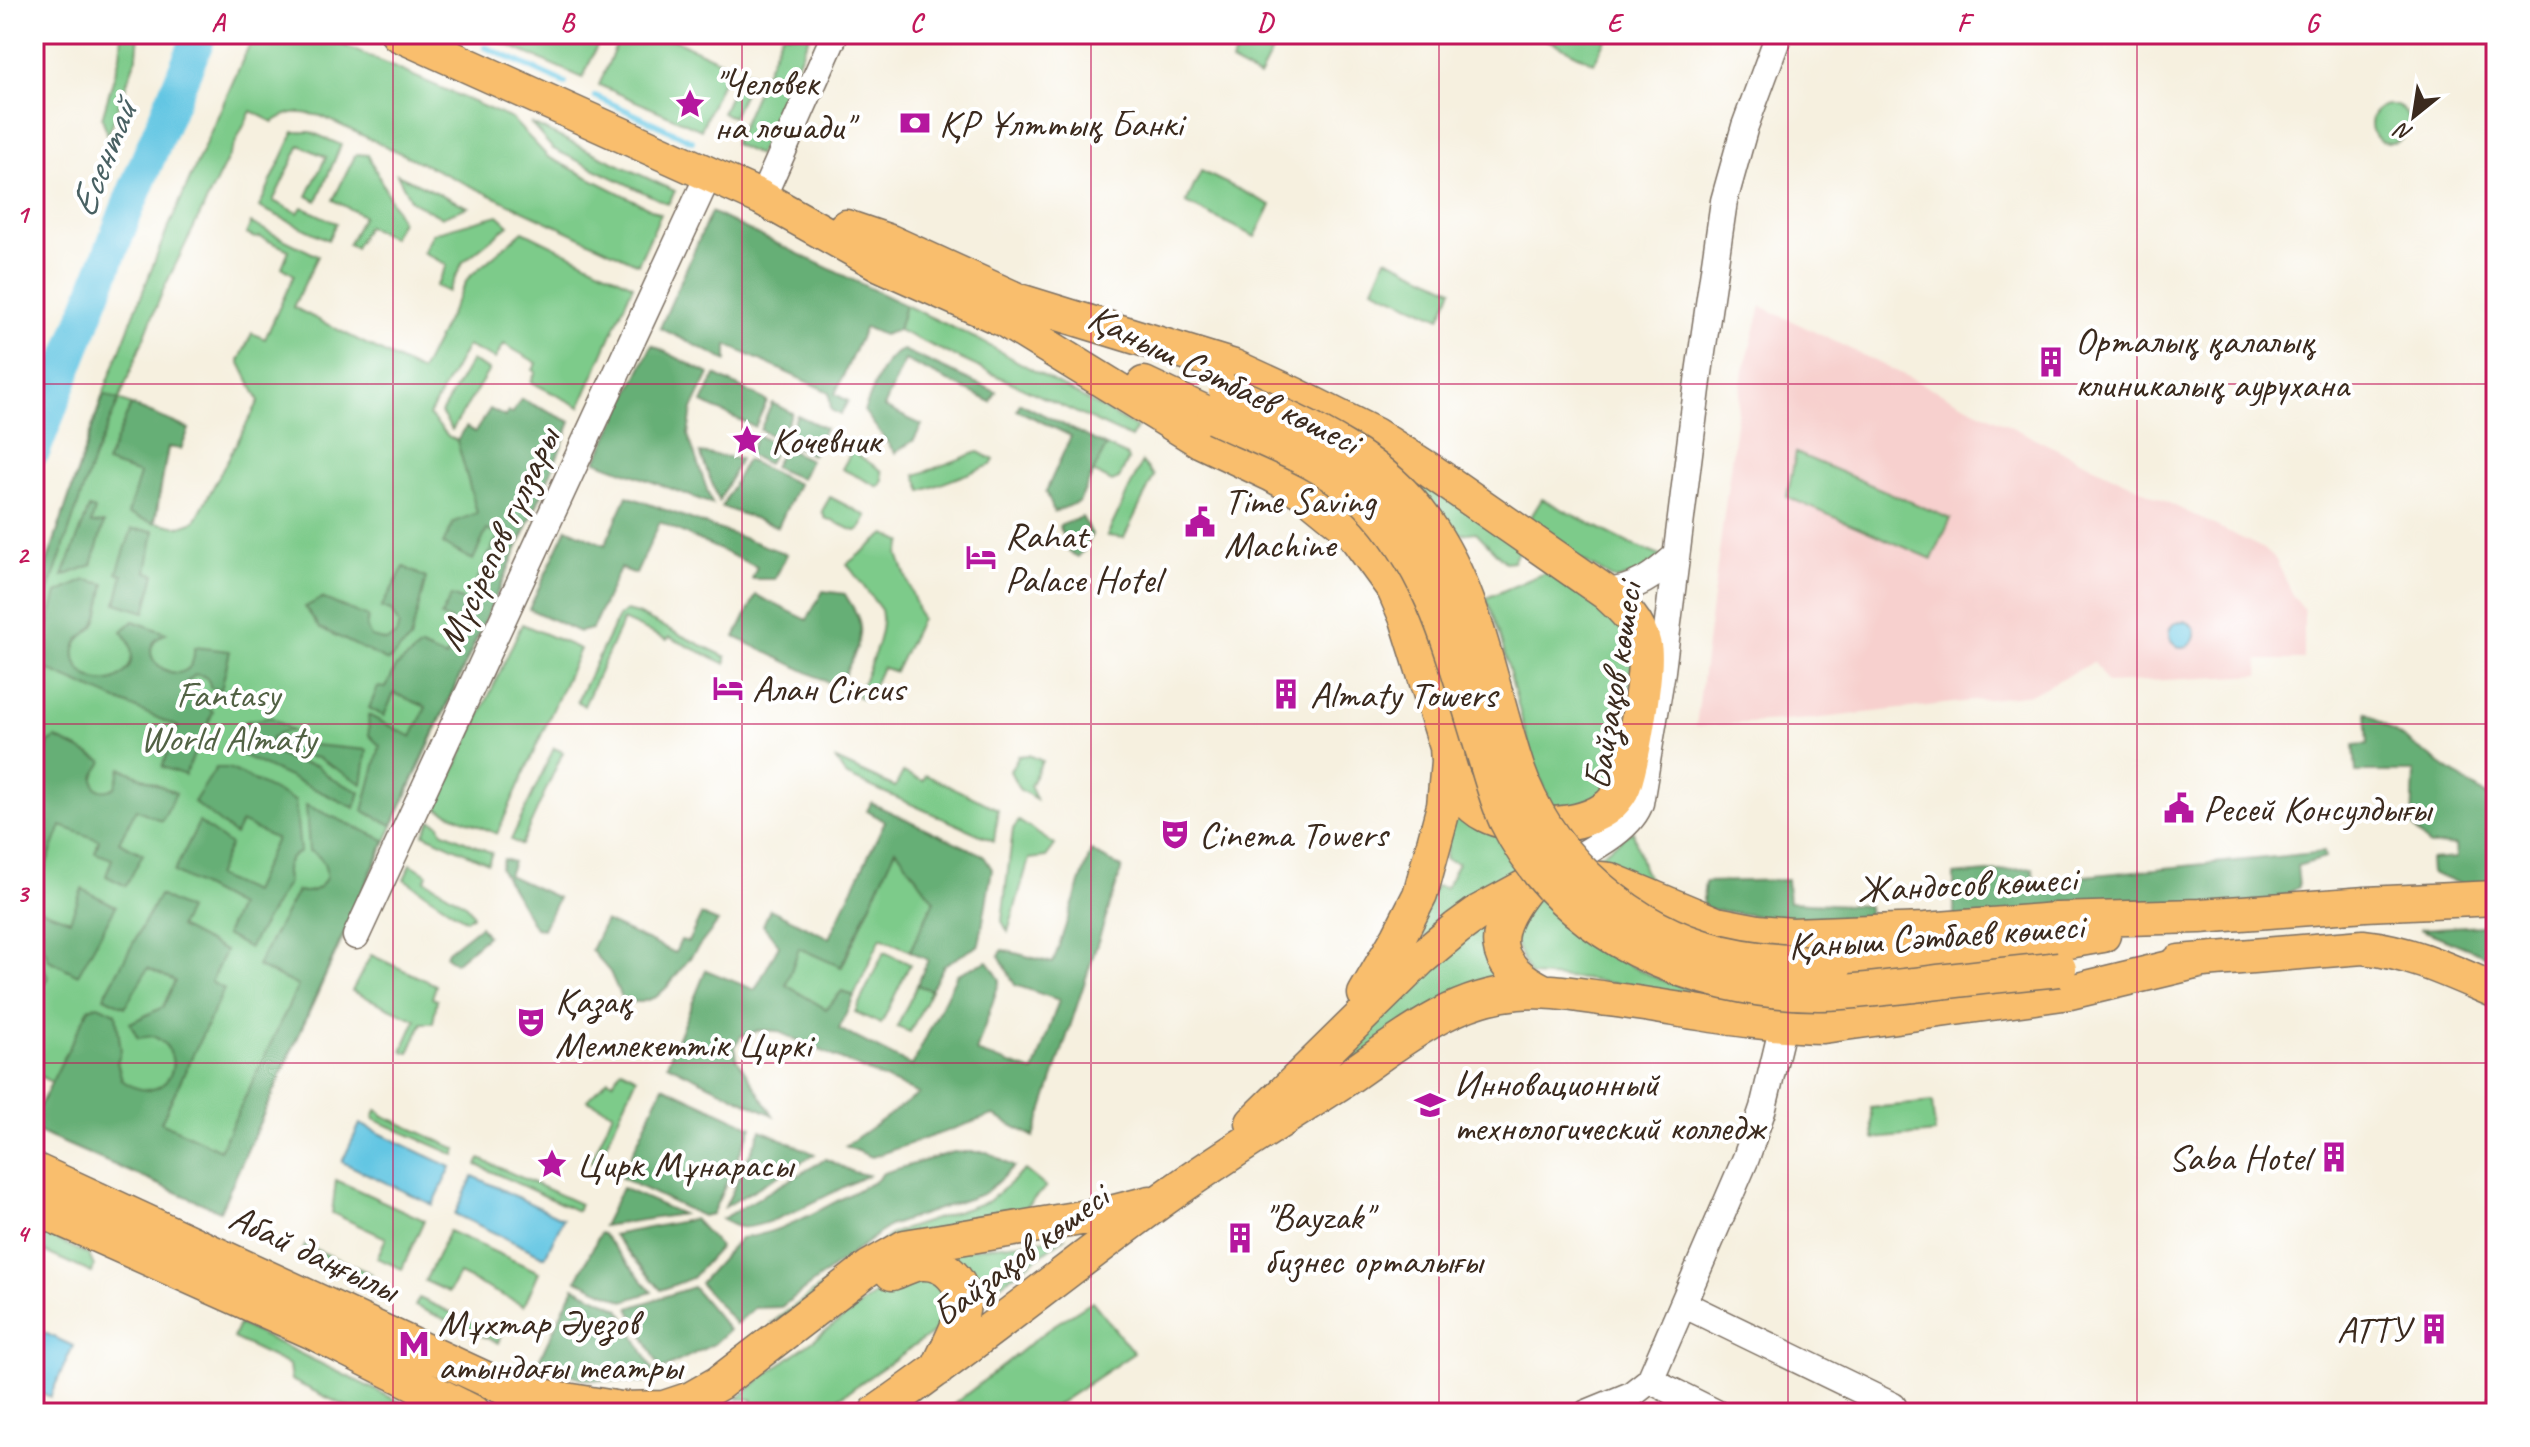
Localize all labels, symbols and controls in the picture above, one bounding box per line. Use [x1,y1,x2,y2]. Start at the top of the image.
text: A [211,6,226,39]
text: B [560,6,576,39]
text: C [910,6,926,39]
text: D [1257,6,1275,39]
text: E [1607,6,1625,39]
text: F [1957,6,1975,39]
text: G [2306,6,2322,39]
place label: "Человек на лошади" [714,59,860,150]
north arrow [2374,76,2454,156]
water label: Есентай [57,87,151,224]
place icon: "Человек на лошади" [673,87,707,121]
place label: ҚР Ұлттық Банкі [939,100,1187,147]
bank icon: ҚР Ұлттық Банкі [898,106,932,140]
text: N [2389,115,2417,148]
text: 1 [16,198,31,231]
street label: Қаныш Сәтбаев көшесі [1081,293,1371,467]
place label: Орталық қалалық клиникалық аурухана [2075,317,2351,408]
building icon: Орталық қалалық клиникалық аурухана [2034,345,2068,379]
place label: Кочевник [771,417,884,464]
street label: Мүсірепов гүлзары [426,418,571,658]
place icon: Кочевник [730,423,764,457]
place label: Time Saving Machine [1224,477,1377,568]
public building icon: Time Saving Machine [1183,505,1217,539]
place label: Rahat Palace Hotel [1005,512,1167,603]
text: 2 [16,538,30,571]
hotel icon: Rahat Palace Hotel [964,540,998,574]
street label: Байзақов көшесі [1573,575,1653,793]
place label: Алан Circus [752,665,908,712]
park label: Fantasy World Almaty [140,671,319,762]
hotel icon: Алан Circus [711,671,745,705]
place label: Almaty Towers [1310,671,1501,718]
building icon: Almaty Towers [1269,677,1303,711]
place label: Ресей Консулдығы [2203,785,2434,832]
public building icon: Ресей Консулдығы [2162,791,2196,825]
place label: Cinema Towers [1199,811,1391,858]
theatre icon: Cinema Towers [1158,817,1192,851]
street label: Жандосов көшесі [1856,855,2082,913]
text: 3 [16,877,30,910]
street label: Қаныш Сәтбаев көшесі [1787,902,2089,970]
place label: Қазақ Мемлекеттік Циркі [555,977,815,1068]
theatre icon: Қазақ Мемлекеттік Циркі [514,1005,548,1039]
place label: Инновационный технологический колледж [1454,1060,1768,1151]
school or university icon: Инновационный технологический колледж [1413,1088,1447,1122]
place label: Saba Hotel [2168,1134,2317,1181]
building icon: Saba Hotel [2317,1140,2351,1174]
place label: Цирк Мұнарасы [576,1141,796,1188]
place icon: Цирк Мұнарасы [535,1147,569,1181]
street label: Байзақов көшесі [922,1171,1121,1337]
street label: Абай даңғылы [222,1193,409,1314]
place label: "Bayzak" бизнес орталығы [1264,1193,1485,1284]
text: 4 [16,1217,31,1250]
building icon: "Bayzak" бизнес орталығы [1223,1221,1257,1255]
place label: Мұхтар Әуезов атындағы театры [438,1299,685,1390]
place label: АТТУ [2337,1306,2416,1353]
building icon: АТТУ [2417,1312,2451,1346]
metro station icon: Мұхтар Әуезов атындағы театры [397,1327,431,1361]

